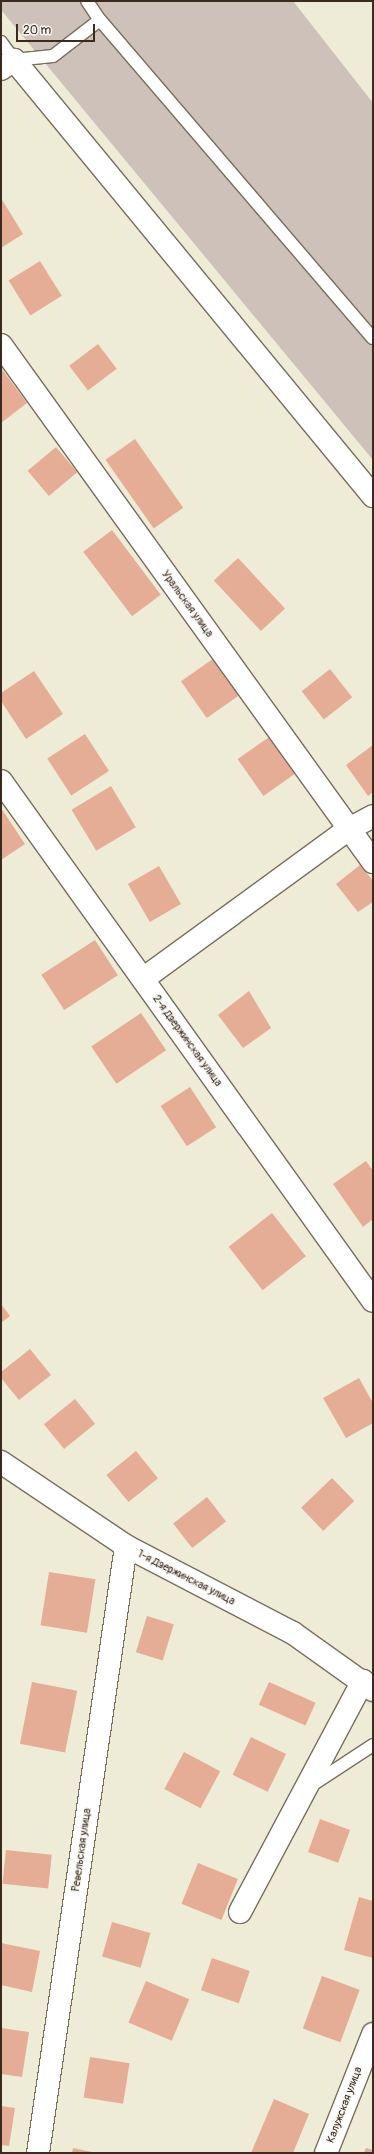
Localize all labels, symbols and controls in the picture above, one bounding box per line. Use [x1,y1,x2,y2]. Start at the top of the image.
scale bar [18,16,97,42]
text: 20 m [23,23,51,38]
street label: Уральская улица [158,568,216,640]
street label: 2-я Дзержинская улица [149,993,225,1089]
street label: 1-я Дзержинская улица [135,1548,237,1608]
street label: Ревельская улица [70,1808,94,1892]
street label: Калужская улица [324,2065,366,2145]

